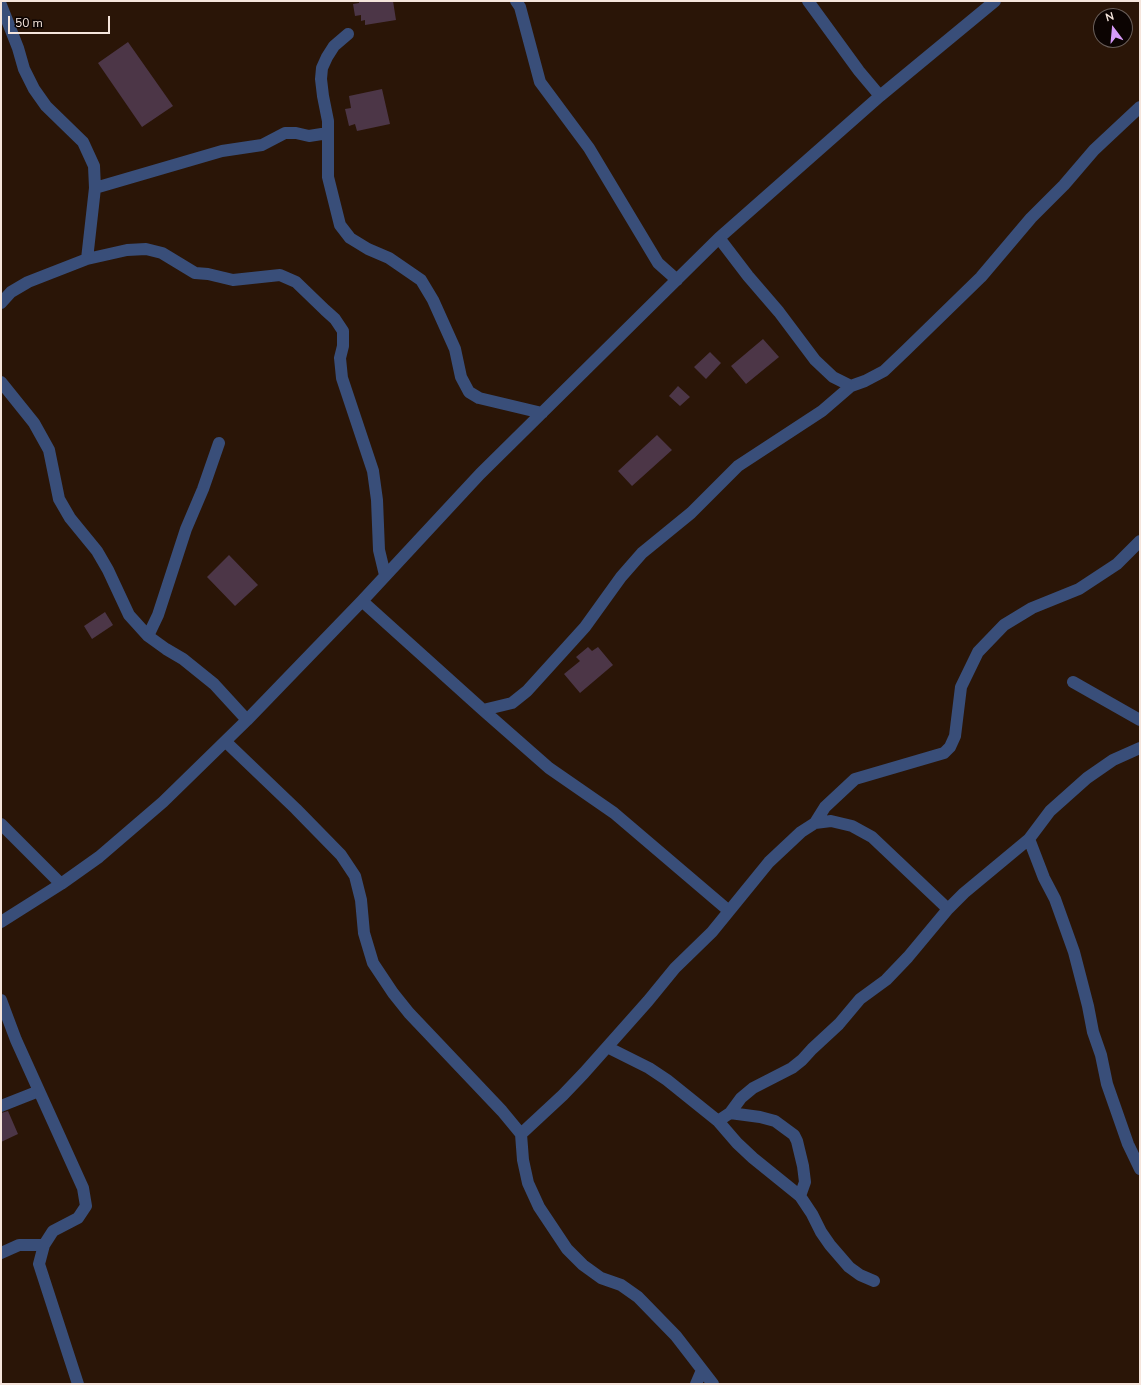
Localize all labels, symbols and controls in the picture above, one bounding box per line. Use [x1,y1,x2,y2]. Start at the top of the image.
scale bar [10,8,112,34]
north arrow [1093,8,1133,48]
text: N [1104,9,1116,25]
text: 50 m [15,15,43,31]

